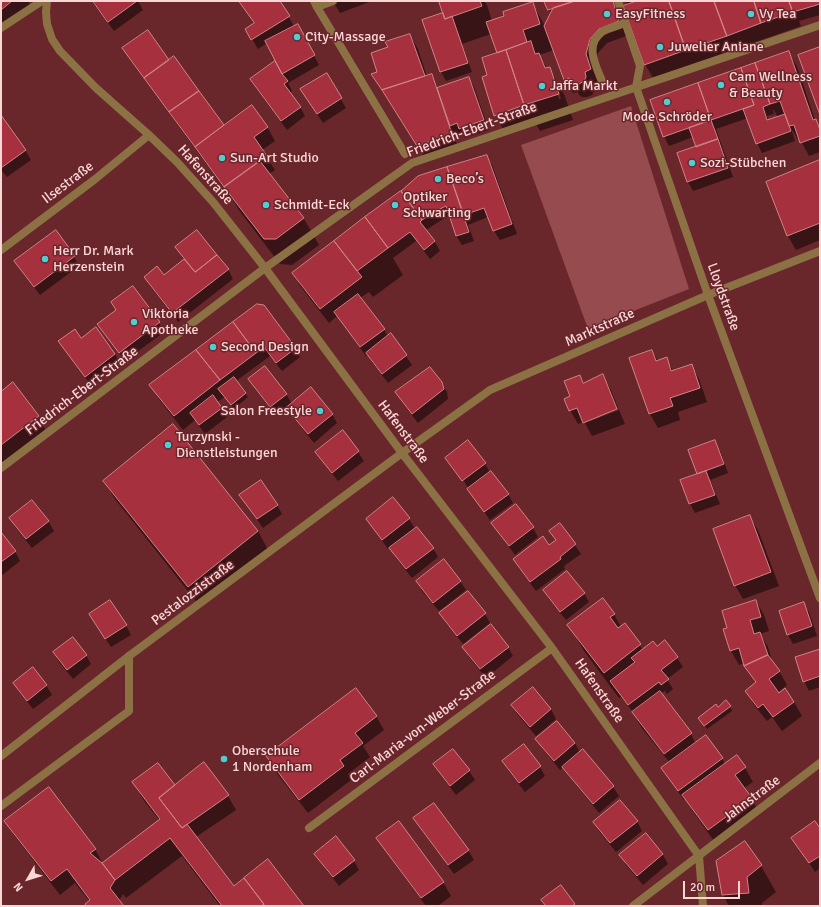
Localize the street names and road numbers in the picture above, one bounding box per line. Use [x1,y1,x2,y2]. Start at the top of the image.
street label: Friedrich-Ebert-Straße [405,99,539,161]
street label: Hafenstraße [174,142,236,208]
street label: Ilsestraße [39,158,97,208]
street label: Lloydstraße [703,261,743,333]
street label: Marktstraße [563,305,637,351]
street label: Friedrich-Ebert-Straße [22,343,142,439]
street label: Hafenstraße [374,397,432,467]
street label: Pestalozzistraße [148,557,238,629]
street label: Hafenstraße [571,656,627,726]
street label: Carl-Maria-von-Weber-Straße [347,667,499,787]
street label: Jahnstraße [720,772,784,826]

